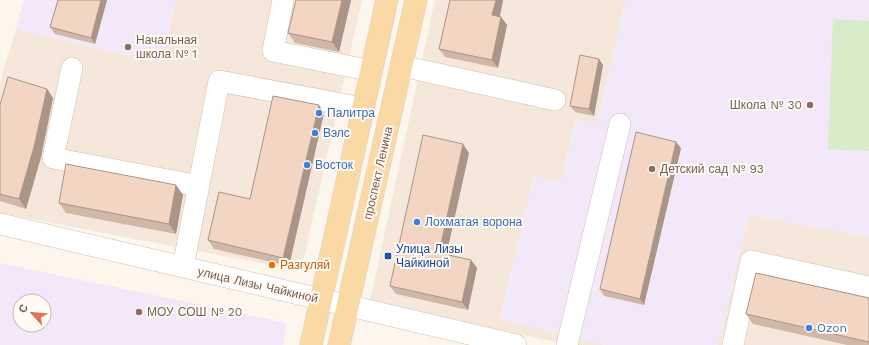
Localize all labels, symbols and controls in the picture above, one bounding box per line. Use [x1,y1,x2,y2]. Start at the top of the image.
place label: Начальная школа № 1 [136,33,197,61]
marker: Начальная школа № 1 [123,42,133,52]
place label: Школа № 30 [730,98,802,112]
marker: Школа № 30 [805,100,815,110]
place label: Палитра [327,106,375,120]
marker: Палитра [314,108,324,118]
street label: проспект Ленина [360,125,396,221]
place label: Вэлс [323,126,350,140]
marker: Вэлс [310,128,320,138]
place label: Восток [315,158,354,172]
marker: Восток [302,160,312,170]
place label: Детский сад № 93 [660,162,764,176]
marker: Детский сад № 93 [647,164,657,174]
place label: Лохматая ворона [425,215,523,229]
marker: Лохматая ворона [412,217,422,227]
place label: Улица Лизы Чайкиной [396,242,463,270]
marker: Улица Лизы Чайкиной [383,251,393,261]
place label: Разгуляй [280,258,330,272]
marker: Разгуляй [267,260,277,270]
street label: улица Лизы Чайкиной [196,264,320,306]
north arrow [12,293,52,333]
text: С [16,302,31,315]
place label: МОУ СОШ № 20 [147,305,242,319]
marker: МОУ СОШ № 20 [134,307,144,317]
place label: Ozon [817,321,847,335]
marker: Ozon [804,323,814,333]

